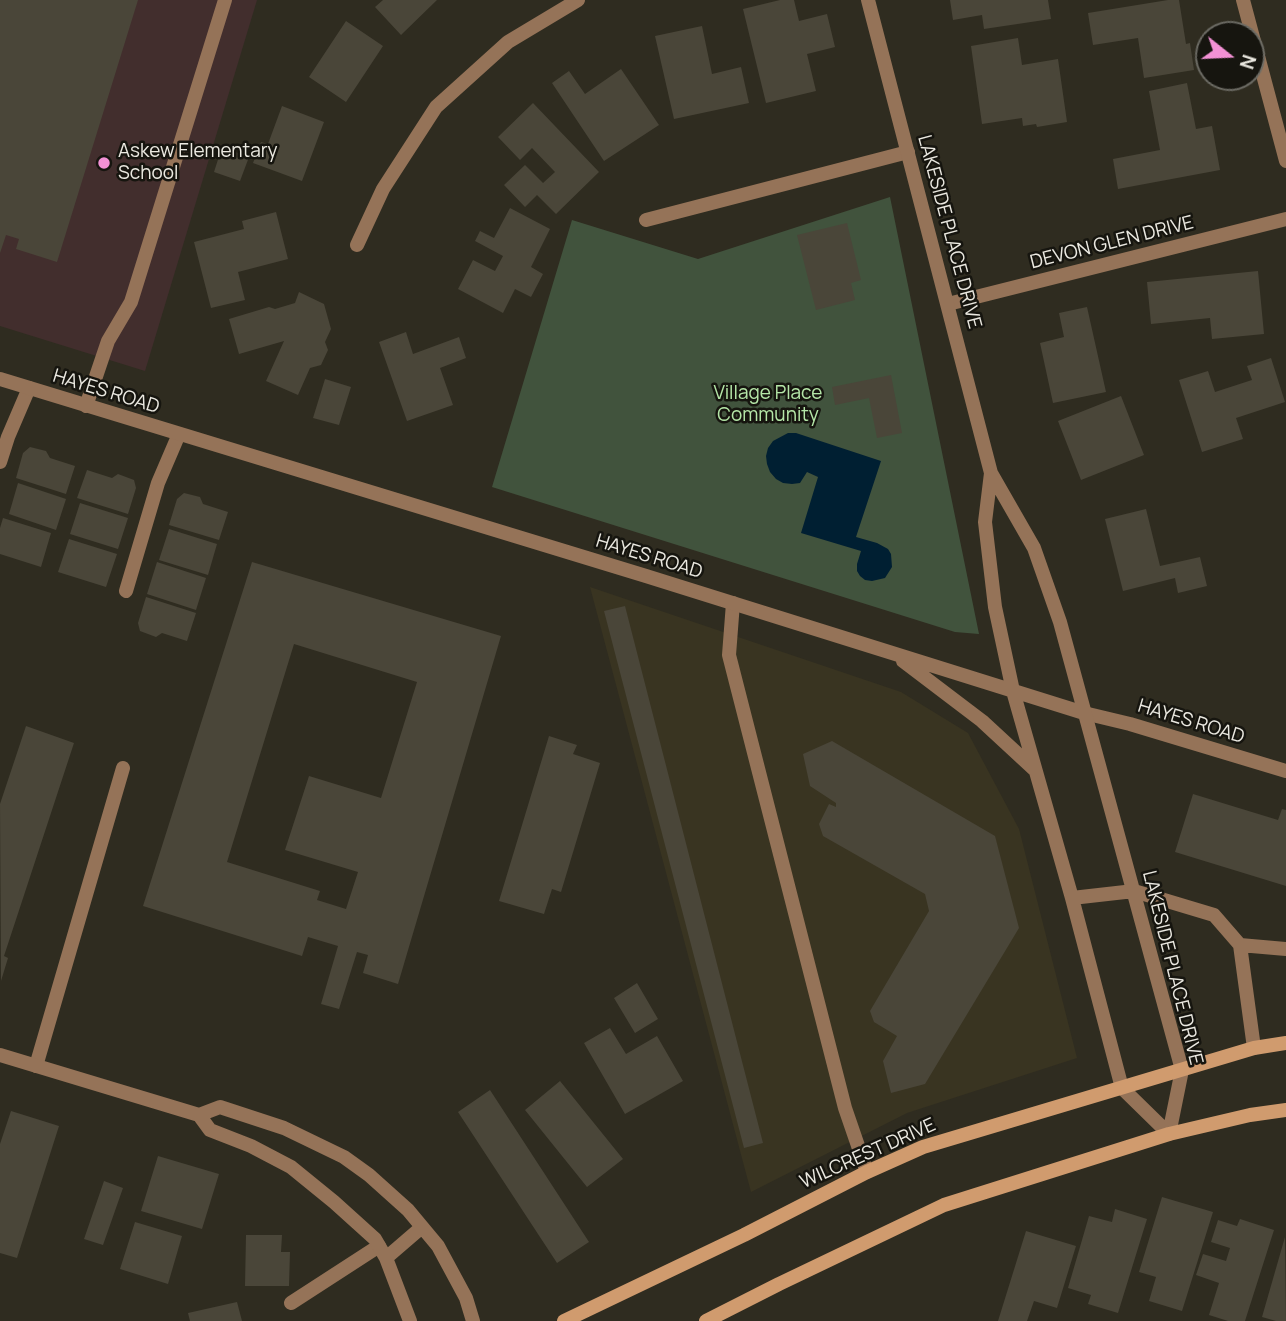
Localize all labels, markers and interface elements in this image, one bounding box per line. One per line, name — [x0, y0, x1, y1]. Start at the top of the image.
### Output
north arrow — [1195, 21, 1265, 91]
text: N — [1234, 51, 1263, 72]
street label: LAKESIDE PLACE DRIVE — [912, 133, 986, 331]
place label: Askew Elementary School — [118, 141, 278, 185]
marker: Askew Elementary School — [96, 155, 112, 171]
street label: DEVON GLEN DRIVE — [1028, 212, 1196, 274]
street label: HAYES ROAD — [50, 365, 162, 419]
park label: Village Place Community — [714, 383, 822, 427]
street label: HAYES ROAD — [593, 530, 705, 584]
street label: HAYES ROAD — [1135, 695, 1247, 749]
street label: LAKESIDE PLACE DRIVE — [1137, 869, 1207, 1067]
street label: WILCREST DRIVE — [797, 1114, 939, 1194]

